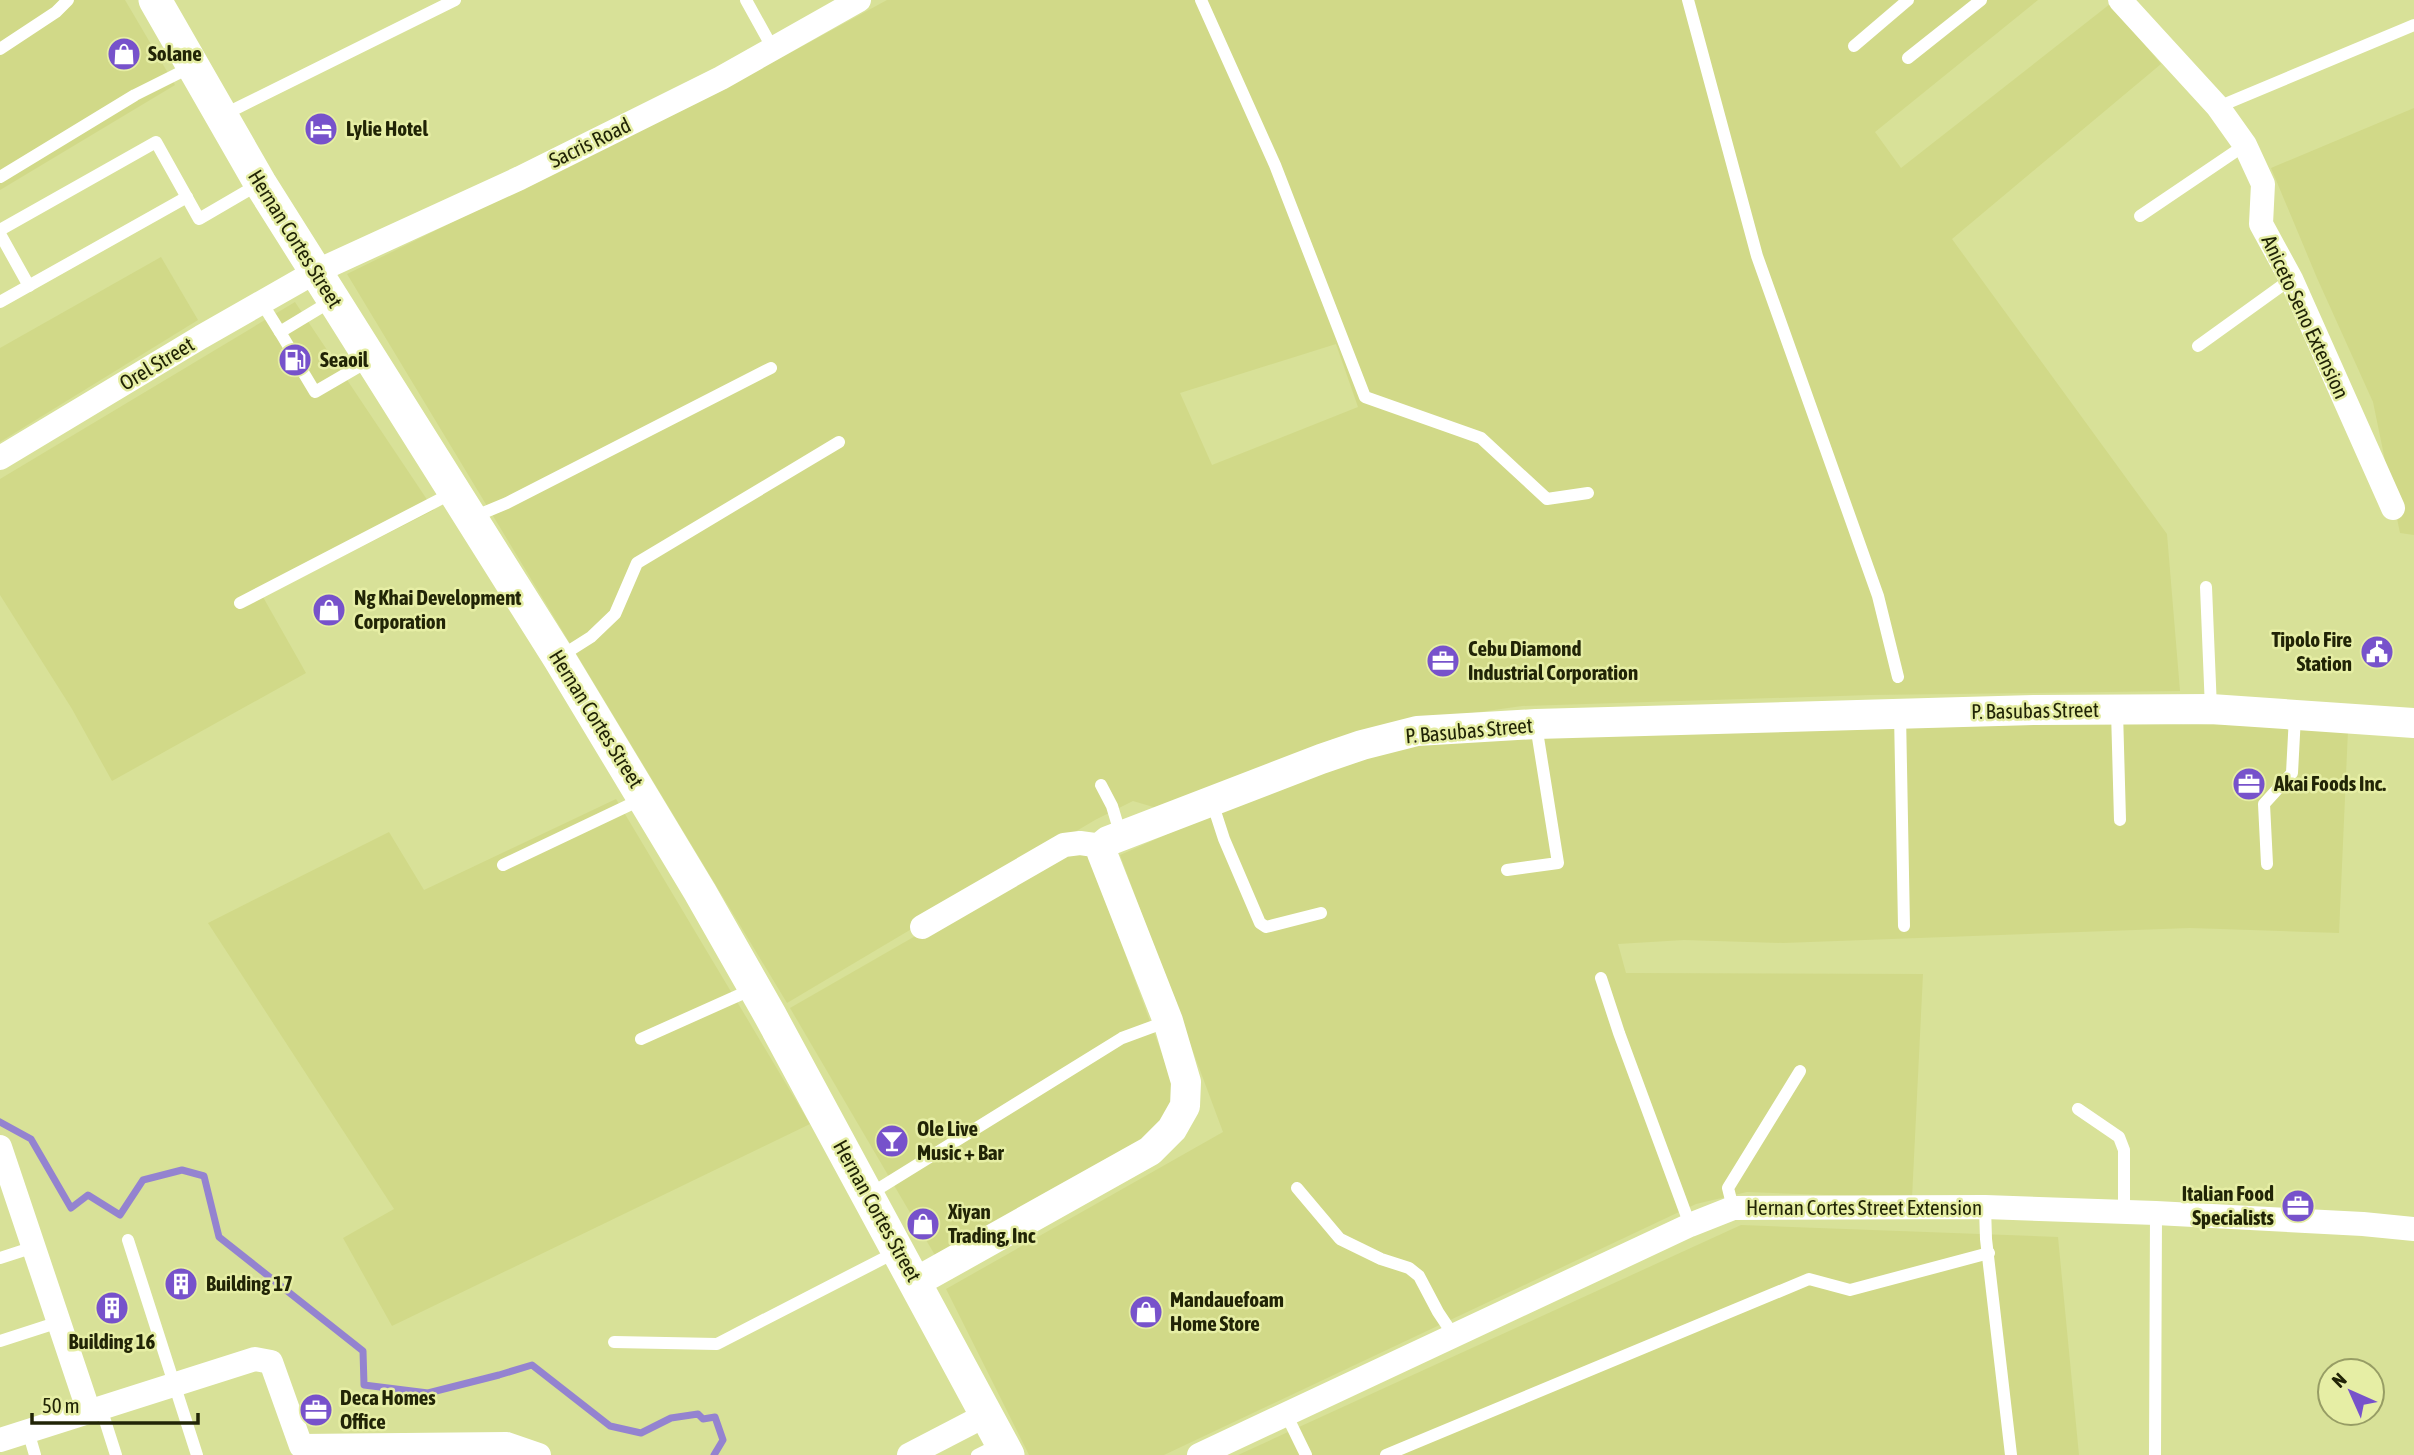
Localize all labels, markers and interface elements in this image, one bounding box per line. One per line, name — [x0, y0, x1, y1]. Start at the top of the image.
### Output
shop icon: Solane — [105, 35, 143, 73]
place label: Solane — [148, 41, 202, 65]
hotel icon: Lylie Hotel — [302, 110, 340, 148]
street label: Sacris Road — [545, 112, 634, 172]
place label: Lylie Hotel — [346, 116, 428, 140]
street label: Hernan Cortes Street — [244, 165, 348, 312]
street label: Aniceto Seno Extension — [2257, 231, 2354, 402]
street label: Orel Street — [115, 332, 198, 395]
fuel station icon: Seaoil — [276, 341, 314, 379]
place label: Seaoil — [320, 347, 369, 371]
place label: Ng Khai Development Corporation — [354, 585, 521, 633]
shop icon: Ng Khai Development Corporation — [310, 591, 348, 629]
place label: Tipolo Fire Station — [2271, 627, 2352, 675]
public building icon: Tipolo Fire Station — [2358, 633, 2396, 671]
place label: Cebu Diamond Industrial Corporation — [1468, 636, 1638, 684]
office icon: Cebu Diamond Industrial Corporation — [1424, 642, 1462, 680]
street label: Hernan Cortes Street — [545, 645, 649, 792]
street label: P. Basubas Street — [1971, 697, 2099, 723]
street label: P. Basubas Street — [1404, 712, 1534, 748]
office icon: Akai Foods Inc. — [2230, 765, 2268, 803]
place label: Akai Foods Inc. — [2273, 771, 2386, 795]
place label: Ole Live Music + Bar — [917, 1116, 1005, 1164]
bar icon: Ole Live Music + Bar — [873, 1122, 911, 1160]
street label: Hernan Cortes Street — [829, 1136, 927, 1285]
place label: Italian Food Specialists — [2182, 1181, 2275, 1229]
office icon: Italian Food Specialists — [2279, 1187, 2317, 1225]
street label: Hernan Cortes Street Extension — [1746, 1195, 1982, 1219]
place label: Xiyan Trading, Inc — [947, 1199, 1036, 1247]
shop icon: Xiyan Trading, Inc — [904, 1205, 942, 1243]
building icon: Building 17 — [162, 1265, 200, 1303]
place label: Building 17 — [206, 1271, 293, 1295]
place label: Mandauefoam Home Store — [1170, 1287, 1284, 1335]
building icon: Building 16 — [93, 1289, 131, 1327]
shop icon: Mandauefoam Home Store — [1127, 1293, 1165, 1331]
place label: Building 16 — [69, 1329, 156, 1353]
north arrow — [2316, 1357, 2386, 1427]
text: N — [2327, 1368, 2351, 1392]
scale bar — [32, 1382, 198, 1426]
place label: Deca Homes Office — [340, 1385, 436, 1433]
office icon: Deca Homes Office — [297, 1391, 335, 1429]
text: 50 m — [42, 1393, 80, 1417]

